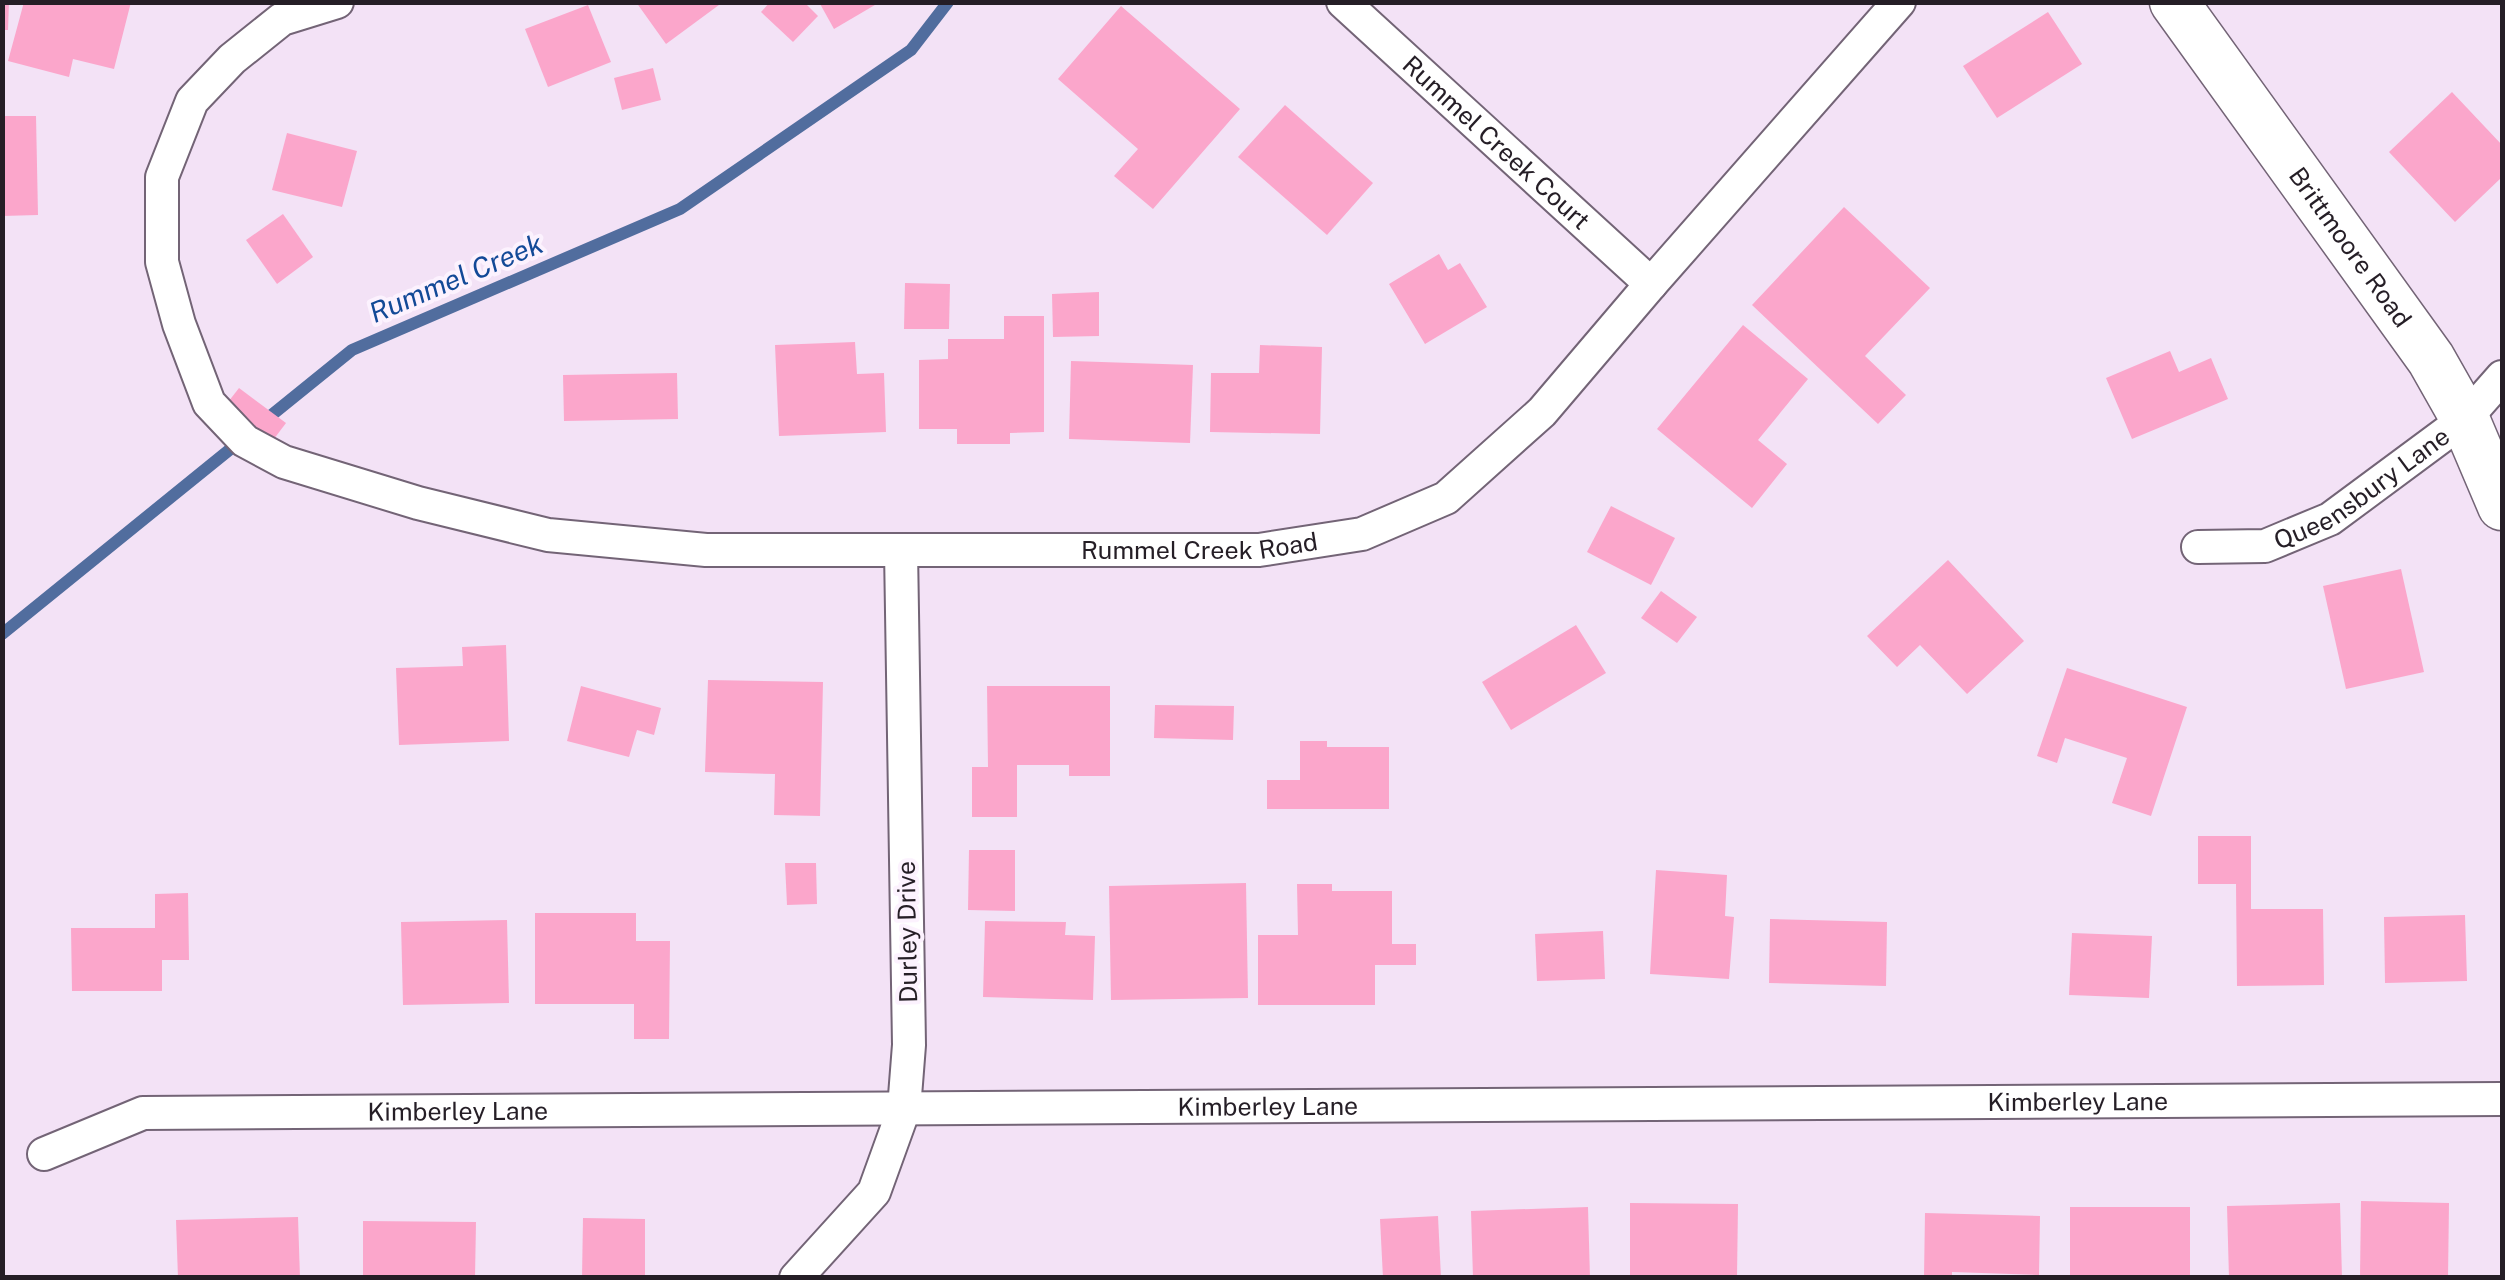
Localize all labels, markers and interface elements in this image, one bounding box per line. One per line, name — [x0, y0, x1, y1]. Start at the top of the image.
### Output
street label: Rummel Creek Court — [1397, 49, 1596, 236]
street label: Brittmoore Road — [2283, 161, 2418, 333]
water label: Rummel Creek — [364, 226, 548, 329]
street label: Queensbury Lane — [2269, 421, 2455, 556]
street label: Rummel Creek Road — [1081, 526, 1320, 565]
street label: Durley Drive — [891, 861, 923, 1003]
street label: Kimberley Lane — [1987, 1086, 2168, 1117]
street label: Kimberley Lane — [1177, 1091, 1358, 1122]
street label: Kimberley Lane — [367, 1096, 548, 1127]

